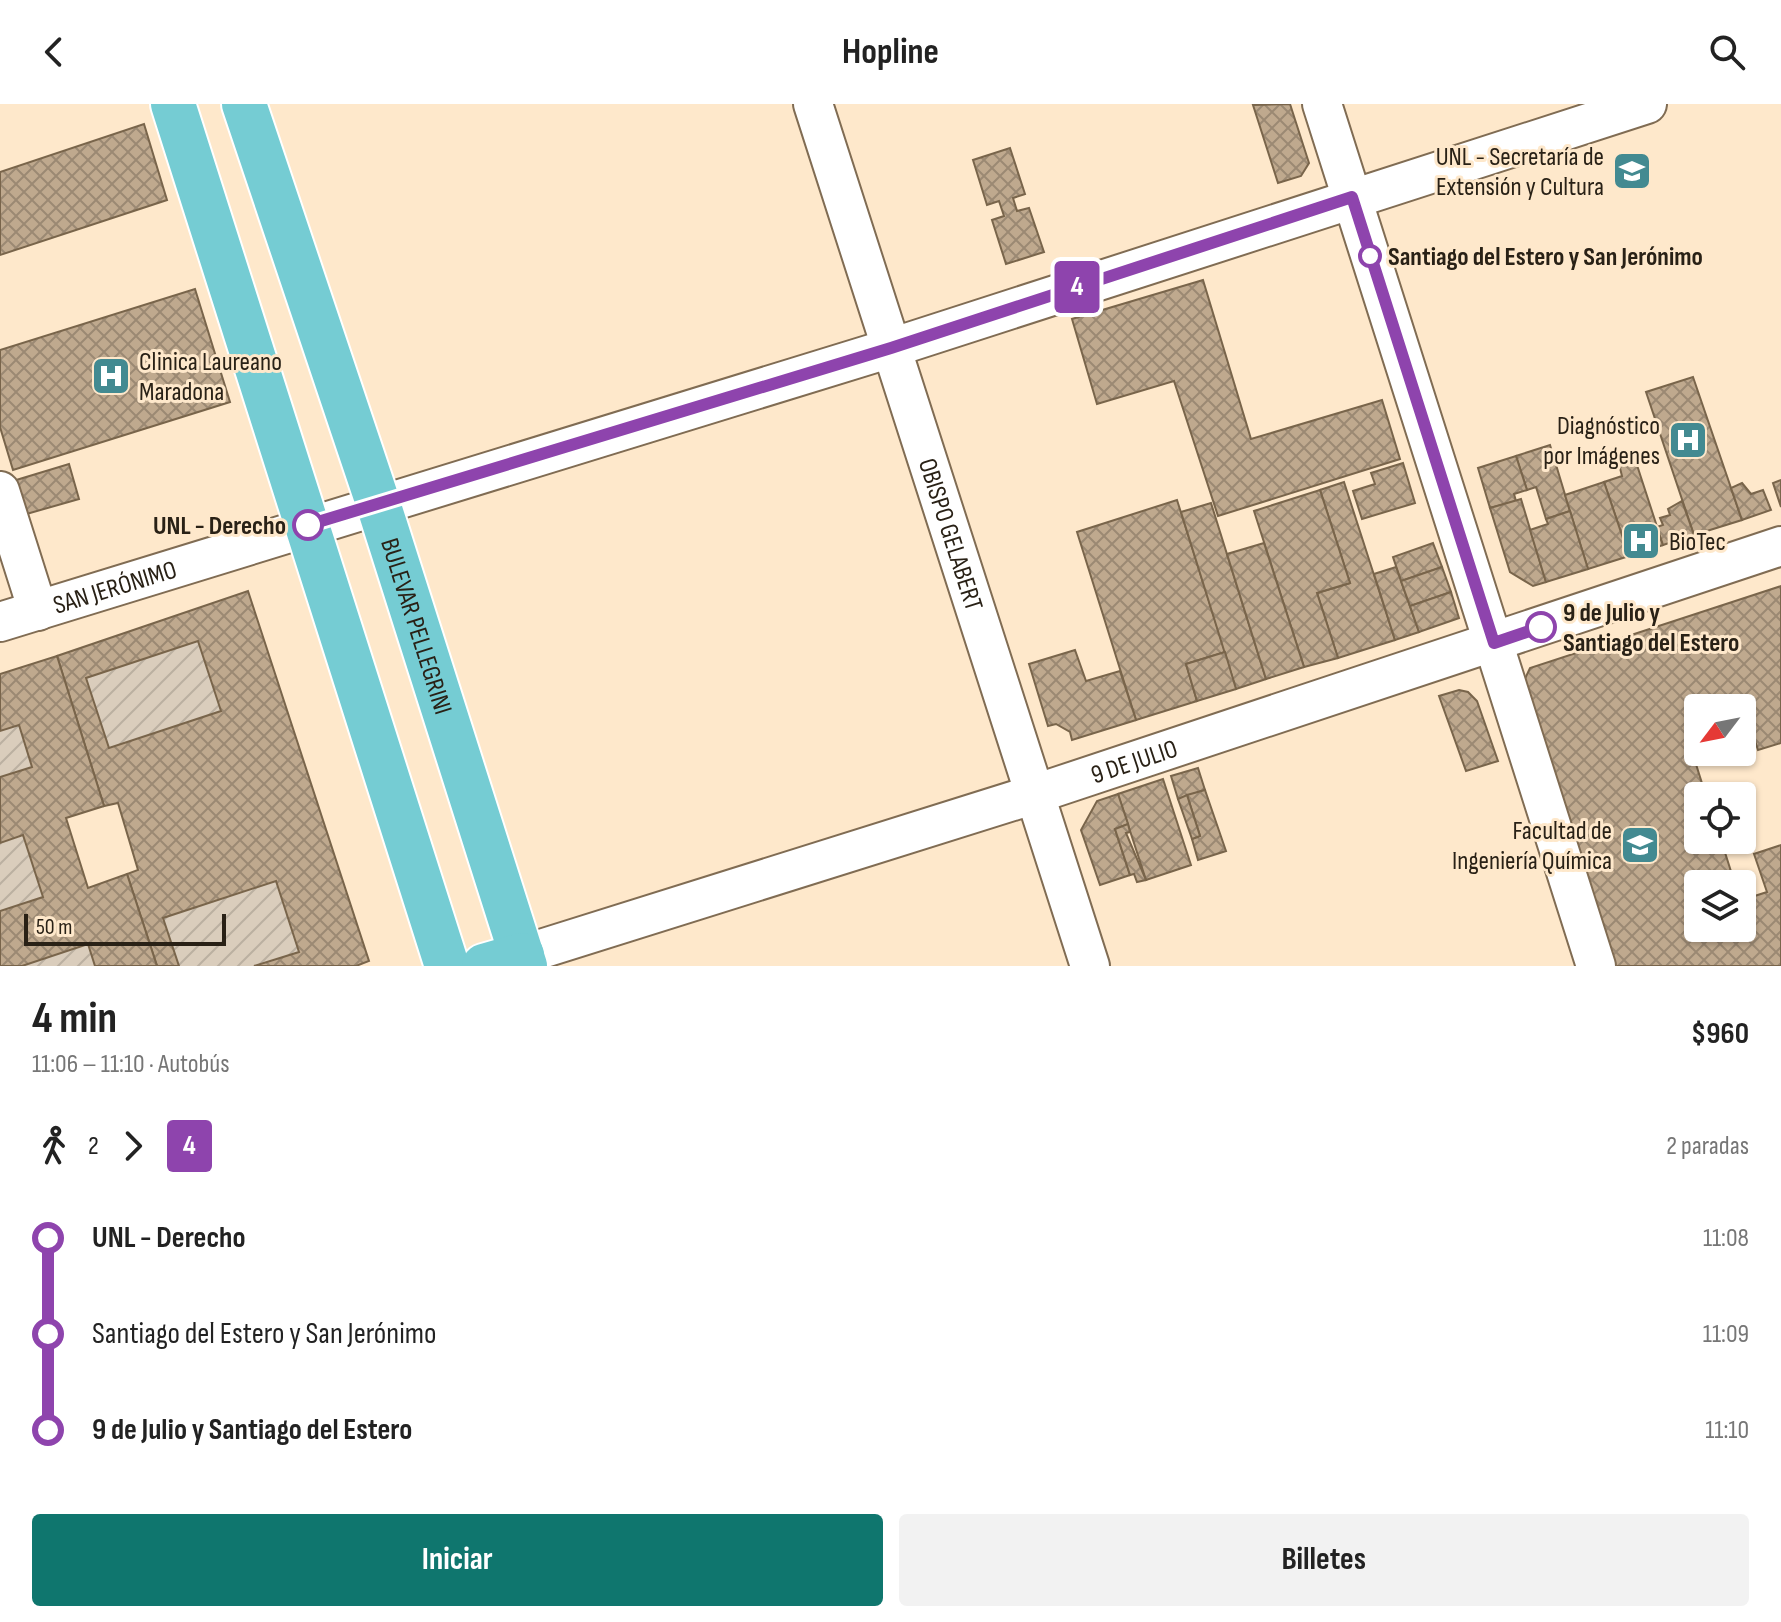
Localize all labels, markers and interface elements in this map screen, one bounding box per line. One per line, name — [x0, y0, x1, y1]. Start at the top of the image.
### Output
icon: back — [32, 30, 76, 74]
icon: search — [1705, 30, 1749, 74]
text: Hopline — [842, 31, 939, 74]
place label: UNL - Secretaría de Extensión y Cultura — [1436, 142, 1604, 203]
school or university icon: UNL - Secretaría de Extensión y Cultura — [1611, 150, 1653, 192]
place label: Santiago del Estero y San Jerónimo — [1388, 242, 1703, 273]
marker: Santiago del Estero y San Jerónimo — [1359, 245, 1381, 267]
line badge: 4 — [1051, 261, 1103, 313]
text: 4 — [1070, 270, 1084, 303]
place label: Clinica Laureano Maradona — [139, 347, 282, 408]
hospital icon: Clinica Laureano Maradona — [90, 355, 132, 397]
place label: Diagnóstico por Imágenes — [1543, 411, 1660, 472]
hospital icon: Diagnóstico por Imágenes — [1667, 419, 1709, 461]
street label: OBISPO GELABERT — [911, 455, 989, 615]
marker: UNL - Derecho — [293, 510, 323, 540]
place label: UNL - Derecho — [153, 511, 286, 542]
hospital icon: BioTec — [1620, 520, 1662, 562]
place label: BioTec — [1669, 527, 1726, 558]
street label: BULEVAR PELLEGRINI — [373, 535, 458, 718]
street label: SAN JERÓNIMO — [50, 555, 181, 622]
place label: 9 de Julio y Santiago del Estero — [1563, 598, 1739, 659]
marker: 9 de Julio y Santiago del Estero — [1526, 612, 1556, 642]
north arrow — [1684, 694, 1756, 766]
map controls — [1684, 694, 1756, 942]
street label: 9 DE JULIO — [1087, 734, 1182, 791]
button: locate — [1684, 782, 1756, 854]
place label: Facultad de Ingeniería Química — [1452, 816, 1612, 877]
school or university icon: Facultad de Ingeniería Química — [1619, 824, 1661, 866]
button: layers — [1684, 870, 1756, 942]
scale bar — [24, 910, 226, 946]
text: 50 m — [36, 914, 72, 941]
text: 4 min — [32, 992, 117, 1045]
text: $960 — [1691, 1016, 1749, 1052]
text: 11:06 – 11:10 · Autobús — [32, 1049, 230, 1080]
icon: walk — [32, 1124, 76, 1168]
icon: forward — [111, 1124, 155, 1168]
text: 4 — [183, 1129, 196, 1162]
text: 2 — [88, 1131, 99, 1162]
text: 2 paradas — [1666, 1131, 1749, 1162]
text: UNL - Derecho — [92, 1220, 246, 1256]
text: 11:08 — [1703, 1223, 1749, 1254]
text: Santiago del Estero y San Jerónimo — [92, 1316, 436, 1352]
text: 11:09 — [1703, 1319, 1749, 1350]
text: 9 de Julio y Santiago del Estero — [92, 1412, 412, 1448]
text: 11:10 — [1705, 1415, 1749, 1446]
button: Iniciar — [32, 1514, 883, 1606]
button: Billetes — [899, 1514, 1749, 1606]

